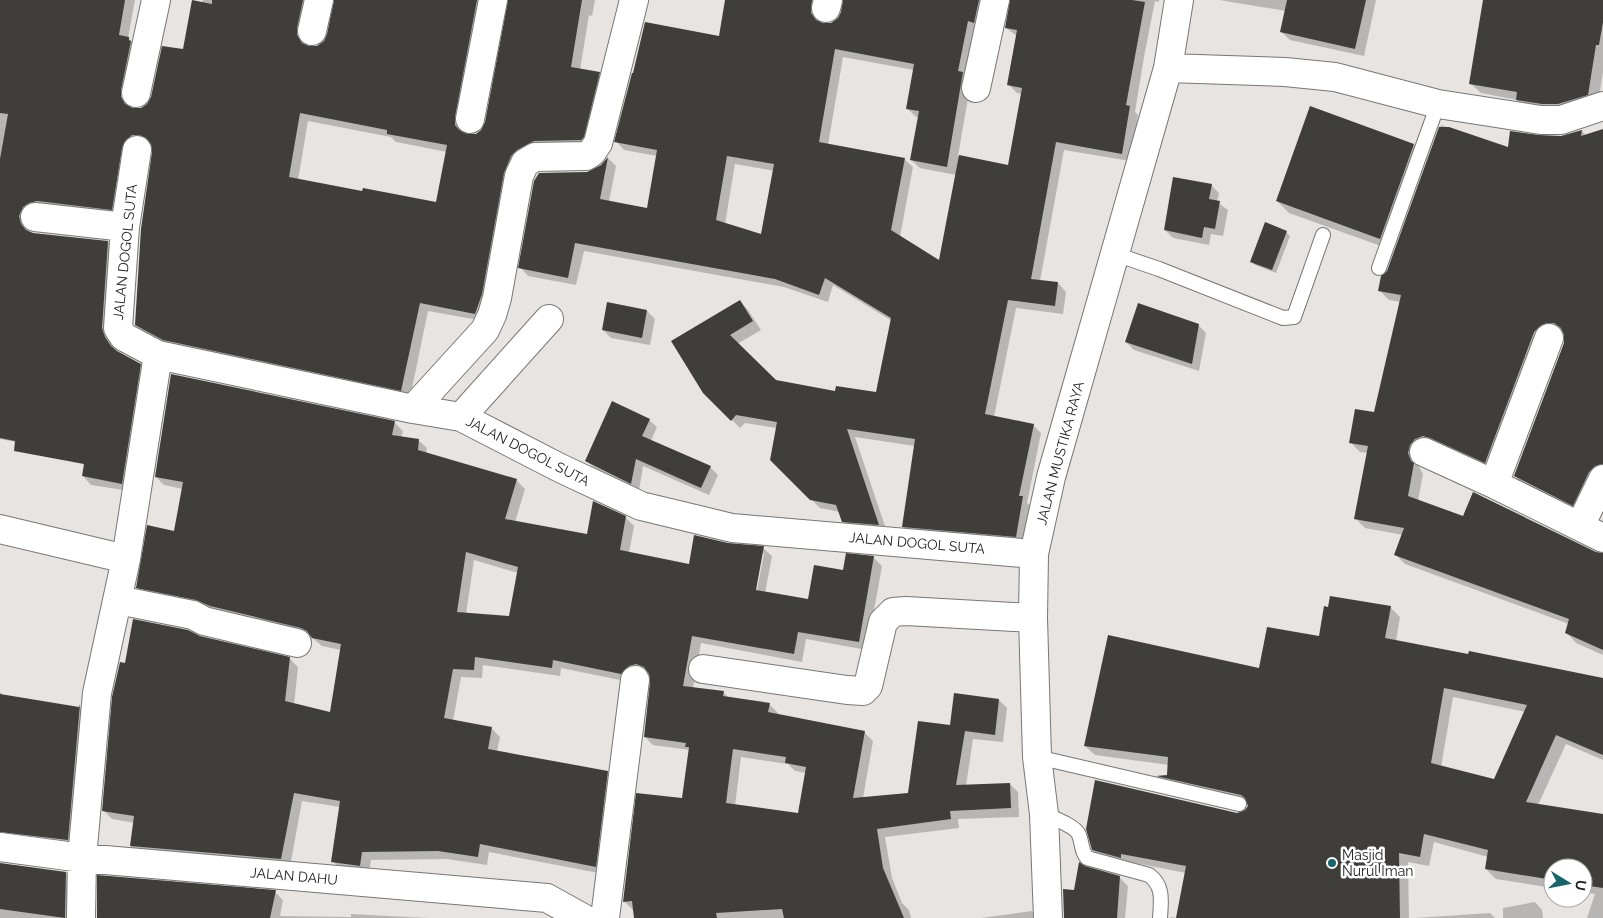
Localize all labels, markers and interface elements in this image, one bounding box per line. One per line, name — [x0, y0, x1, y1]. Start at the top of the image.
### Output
street label: JALAN DOGOL SUTA — [110, 183, 140, 321]
street label: JALAN MUSTIKA RAYA — [1033, 379, 1087, 526]
street label: JALAN DOGOL SUTA — [464, 413, 593, 489]
street label: JALAN DOGOL SUTA — [848, 529, 986, 557]
place label: Masjid Nurul Iman — [1342, 847, 1413, 879]
marker: Masjid Nurul Iman — [1326, 857, 1338, 869]
north arrow — [1543, 858, 1593, 908]
street label: JALAN DAHU — [249, 864, 339, 888]
text: U — [1572, 879, 1590, 892]

